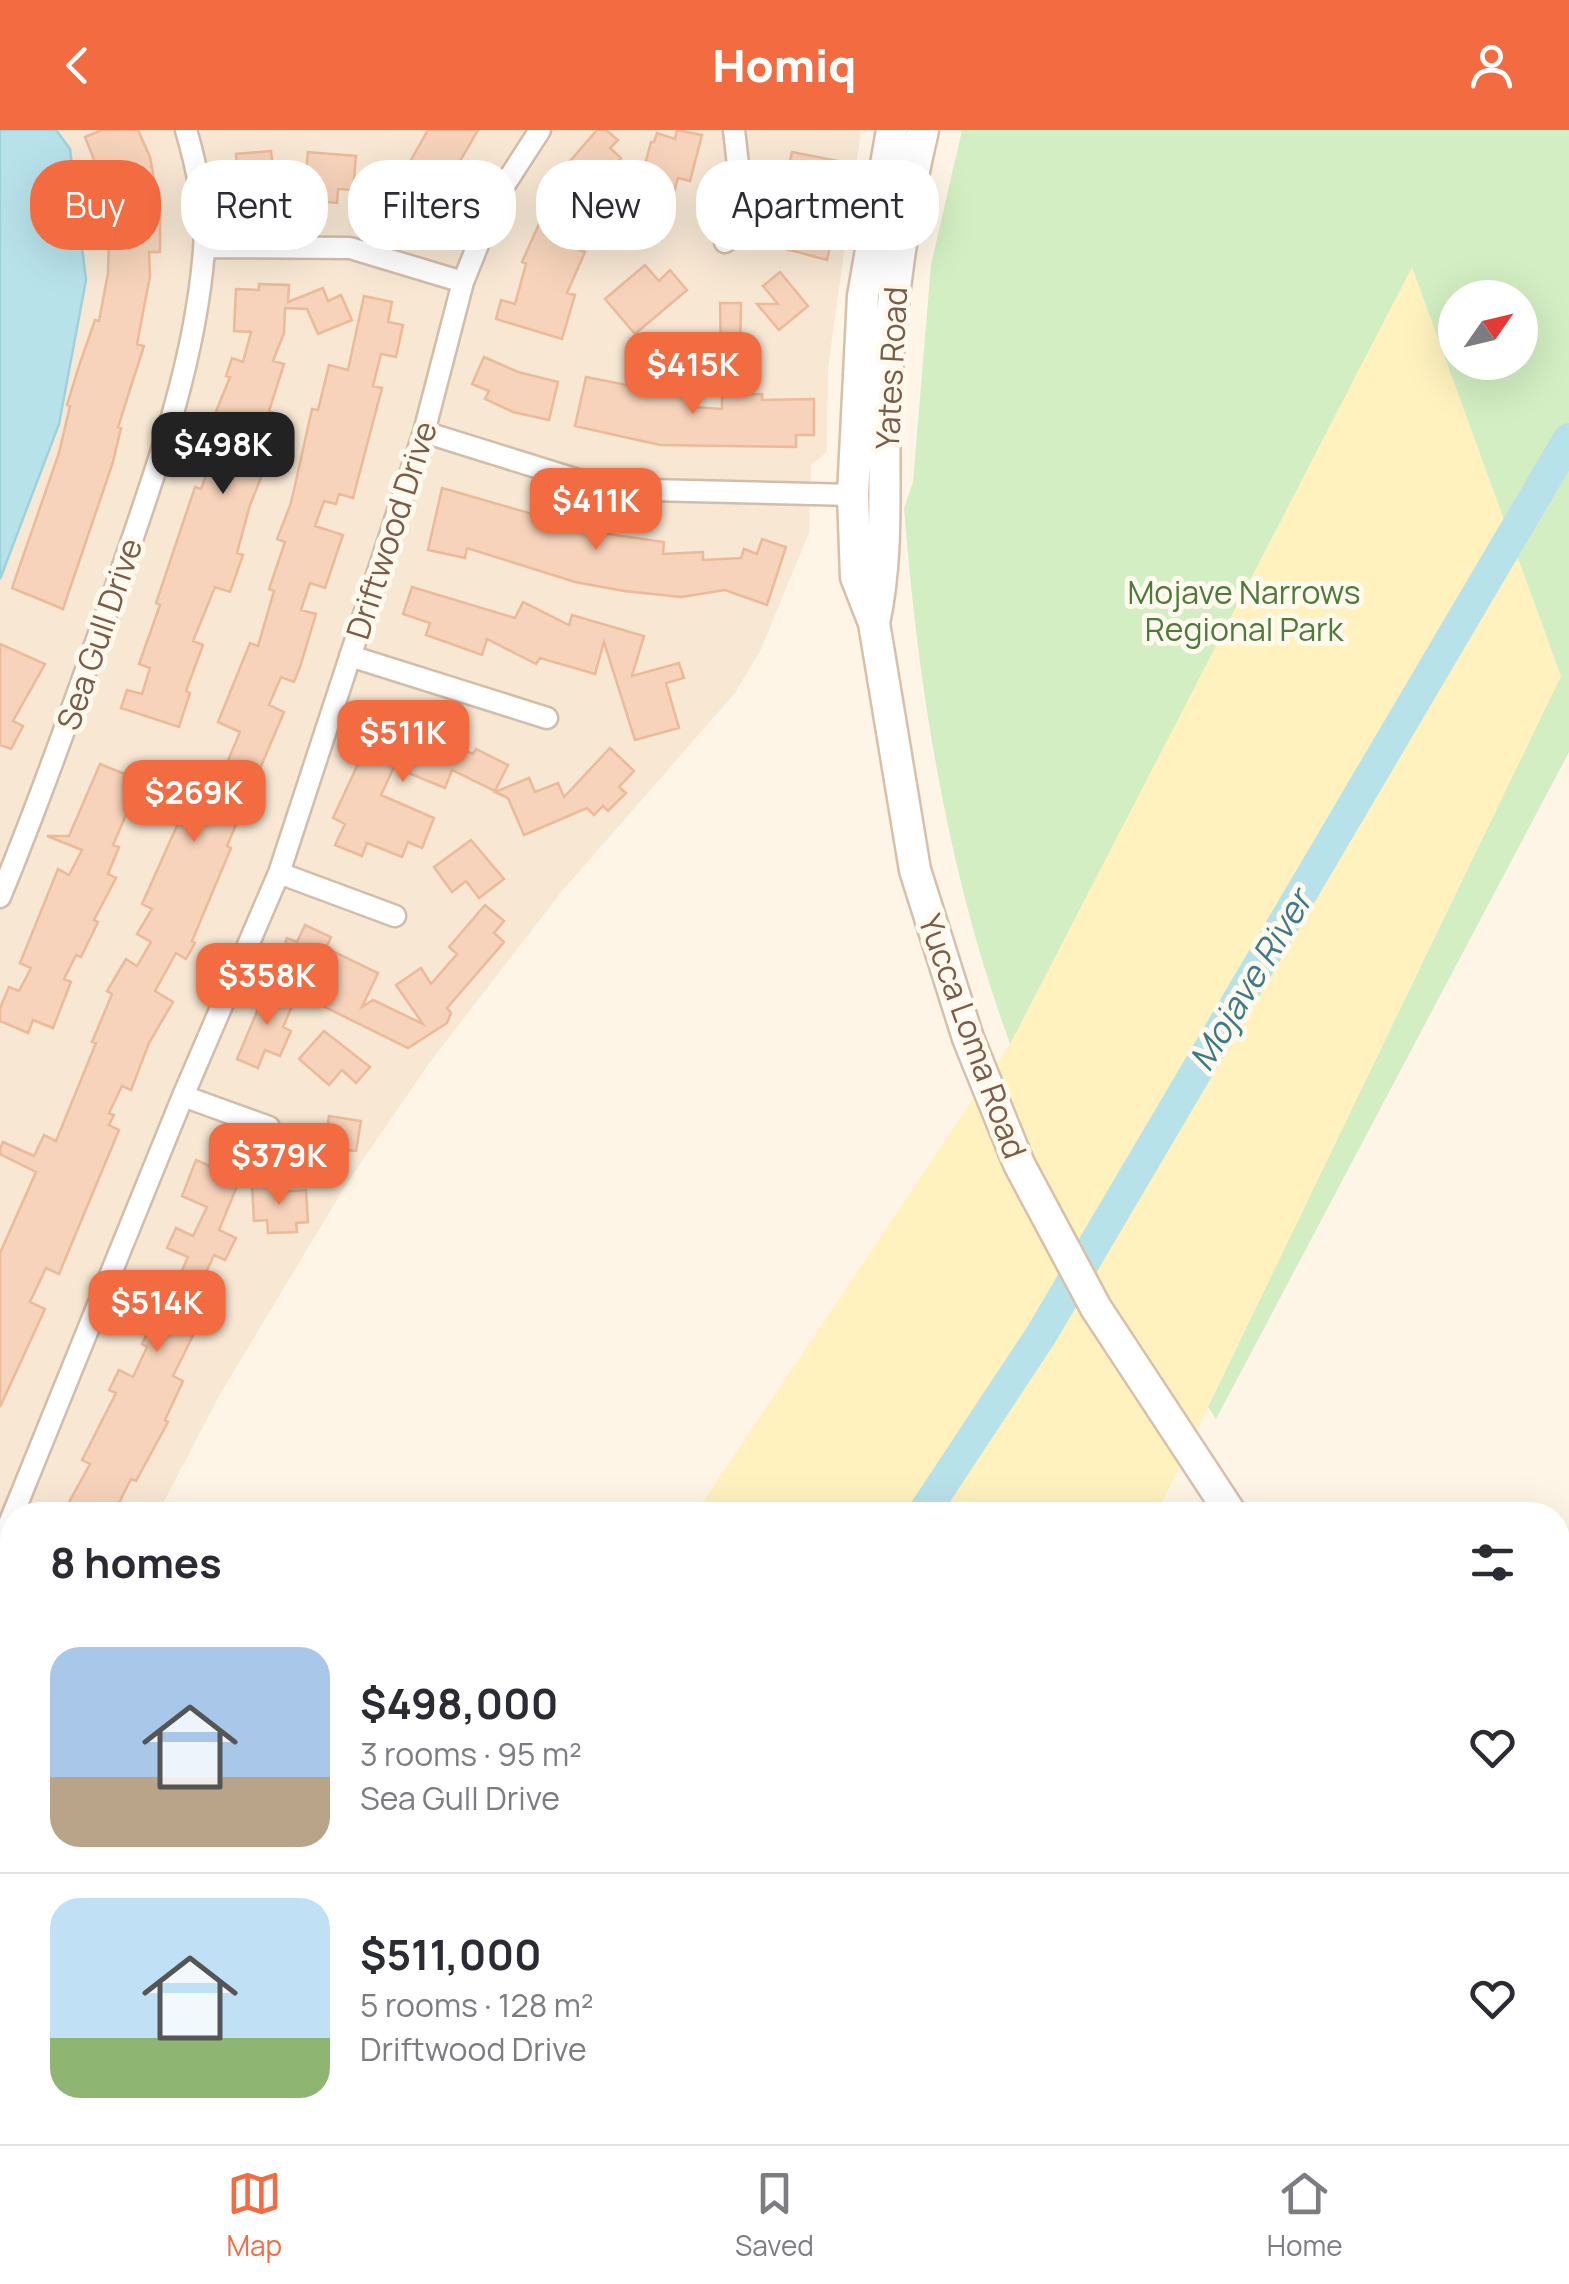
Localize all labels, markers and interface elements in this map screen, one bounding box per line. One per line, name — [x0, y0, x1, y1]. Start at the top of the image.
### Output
text: Homiq — [713, 34, 856, 96]
icon: back — [50, 38, 105, 93]
icon: person — [1464, 38, 1519, 93]
chip: Buy — [30, 160, 161, 250]
chip: Rent — [181, 160, 328, 250]
chip: Filters — [348, 160, 516, 250]
chip: New — [536, 160, 676, 250]
chip: Apartment — [696, 160, 939, 250]
north arrow — [1438, 280, 1538, 380]
map controls — [1438, 280, 1538, 380]
street label: Yates Road — [865, 285, 917, 451]
pin: $415K — [623, 332, 763, 417]
text: $415K — [646, 342, 740, 386]
pin: $498K — [153, 412, 293, 497]
street label: Driftwood Drive — [335, 415, 447, 645]
text: $498K — [174, 422, 272, 466]
pin: $411K — [526, 468, 666, 553]
text: $411K — [552, 478, 640, 522]
street label: Sea Gull Drive — [46, 532, 152, 736]
park label: Mojave Narrows Regional Park — [1127, 570, 1361, 651]
pin: $511K — [333, 700, 473, 785]
text: $511K — [359, 710, 447, 754]
pin: $269K — [124, 760, 264, 845]
text: $269K — [145, 770, 243, 814]
water label: Mojave River — [1177, 877, 1325, 1079]
street label: Yucca Loma Road — [908, 908, 1038, 1164]
pin: $358K — [197, 943, 337, 1028]
text: $358K — [218, 953, 316, 997]
pin: $379K — [209, 1123, 349, 1208]
text: $379K — [231, 1133, 327, 1177]
pin: $514K — [87, 1270, 227, 1355]
text: $514K — [110, 1280, 204, 1324]
text: 8 homes — [50, 1533, 222, 1591]
icon: filters — [1465, 1535, 1520, 1590]
text: $498,000 — [360, 1674, 558, 1732]
icon: home — [130, 1687, 250, 1807]
icon: heart — [1465, 1720, 1520, 1775]
text: 3 rooms · 95 m² — [360, 1732, 582, 1776]
text: Sea Gull Drive — [360, 1776, 560, 1820]
text: $511,000 — [360, 1925, 542, 1983]
icon: home — [130, 1938, 250, 2058]
icon: heart — [1465, 1971, 1520, 2026]
text: 5 rooms · 128 m² — [360, 1983, 594, 2027]
text: Driftwood Drive — [360, 2027, 587, 2071]
tab: Map — [226, 2166, 282, 2264]
tab: Saved — [735, 2166, 814, 2264]
tab: Home — [1267, 2166, 1343, 2264]

